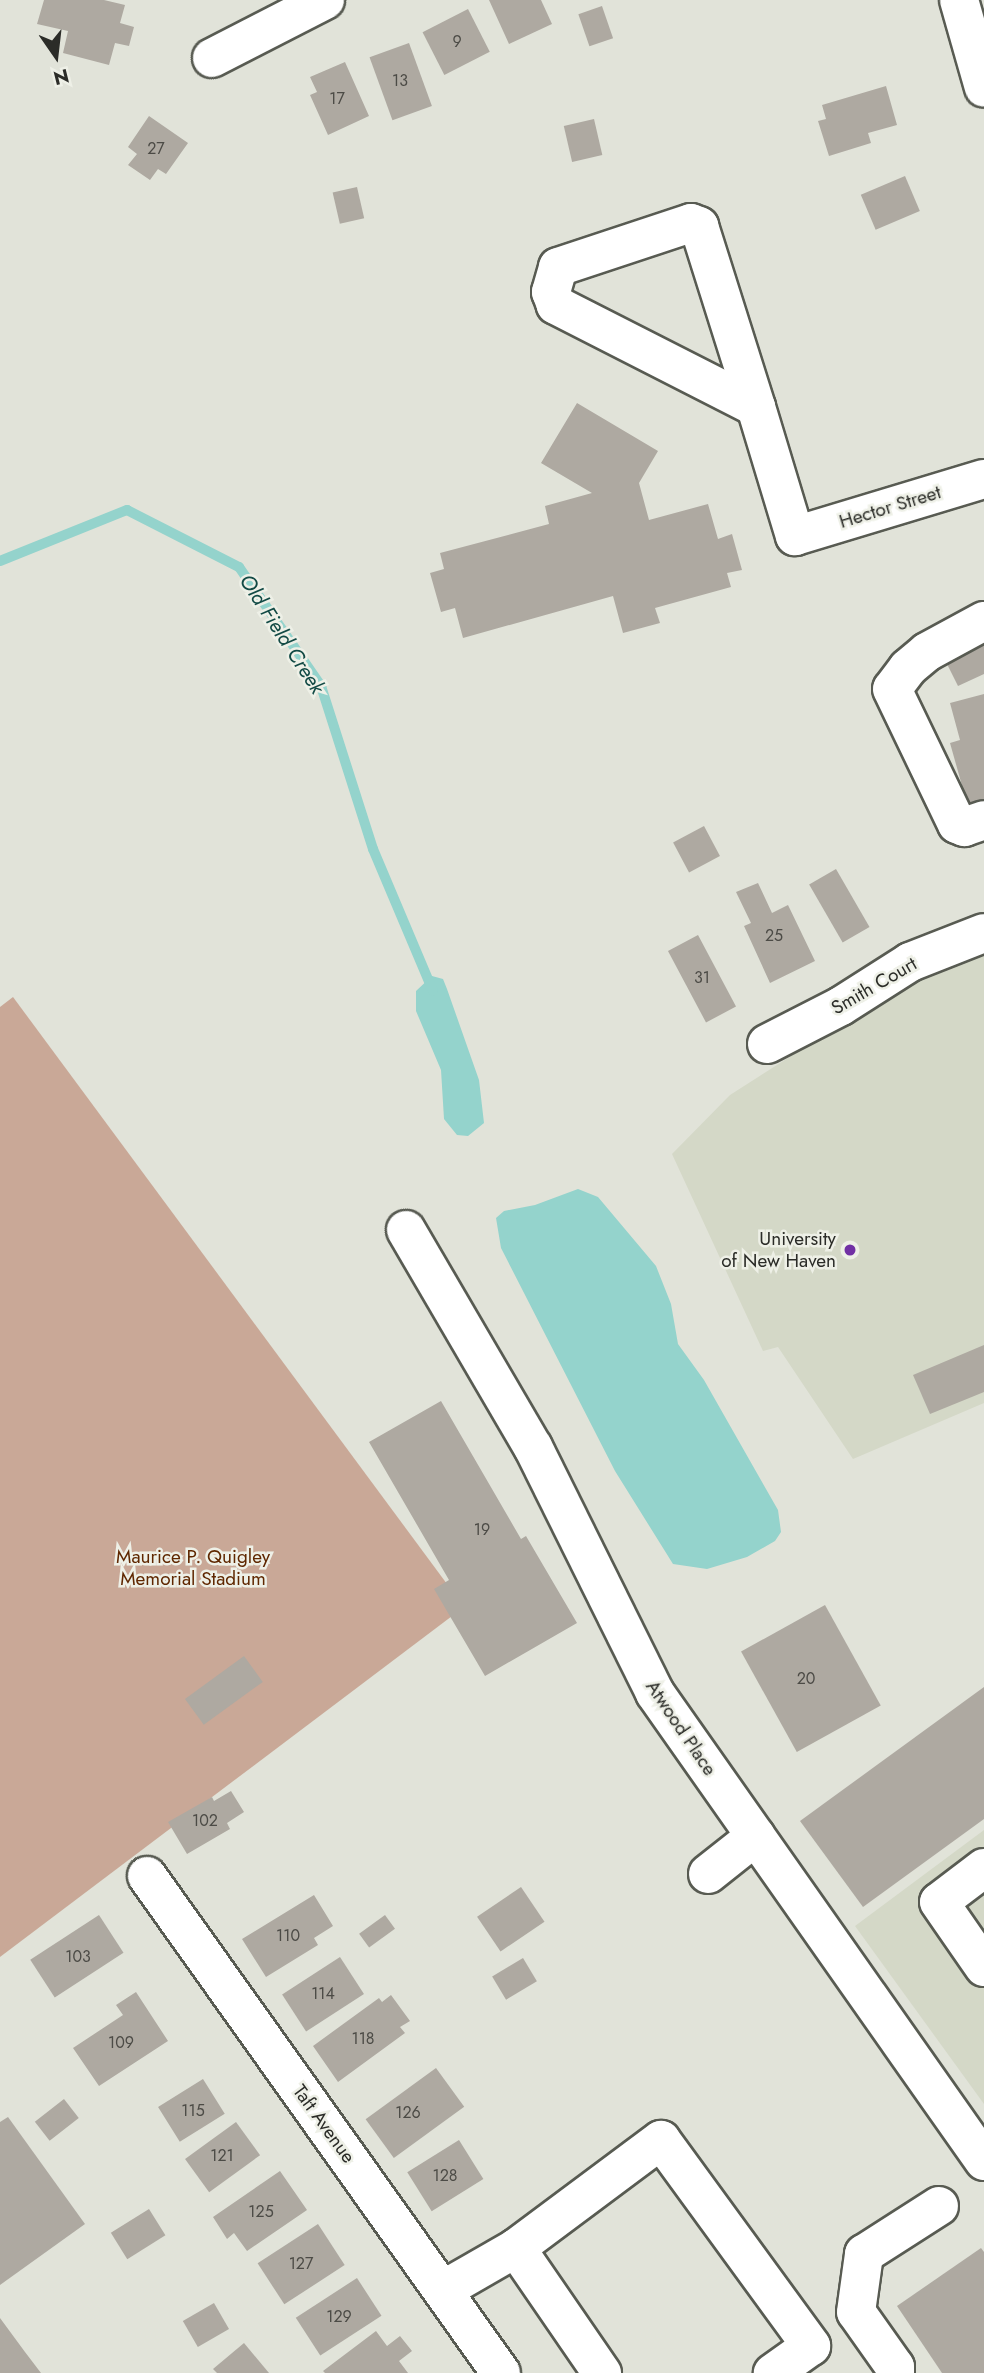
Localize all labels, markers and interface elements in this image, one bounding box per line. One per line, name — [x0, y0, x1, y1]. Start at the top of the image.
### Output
north arrow — [21, 21, 91, 91]
house number: 9 — [452, 32, 462, 52]
text: N — [51, 62, 72, 92]
house number: 13 — [392, 71, 408, 91]
house number: 17 — [329, 89, 345, 109]
house number: 27 — [147, 139, 165, 159]
street label: Hector Street — [836, 481, 944, 533]
water label: Old Field Creek — [234, 569, 330, 699]
house number: 25 — [765, 926, 783, 946]
street label: Smith Court — [827, 952, 921, 1020]
house number: 31 — [694, 968, 710, 988]
place label: University of New Haven — [721, 1228, 836, 1272]
marker: University of New Haven — [842, 1242, 858, 1258]
house number: 19 — [474, 1520, 490, 1540]
park label: Maurice P. Quigley Memorial Stadium — [116, 1546, 270, 1590]
house number: 20 — [797, 1669, 815, 1689]
street label: Atwood Place — [641, 1676, 721, 1780]
house number: 102 — [192, 1811, 218, 1831]
house number: 110 — [276, 1926, 300, 1946]
house number: 103 — [65, 1947, 91, 1967]
house number: 114 — [311, 1984, 335, 2004]
house number: 118 — [351, 2029, 375, 2049]
house number: 109 — [108, 2033, 134, 2053]
street label: Taft Avenue — [288, 2081, 360, 2167]
house number: 115 — [181, 2101, 205, 2121]
house number: 126 — [395, 2103, 421, 2123]
house number: 121 — [210, 2146, 234, 2166]
house number: 128 — [432, 2166, 458, 2186]
house number: 125 — [248, 2202, 274, 2222]
house number: 127 — [289, 2254, 313, 2274]
house number: 129 — [326, 2307, 352, 2327]

